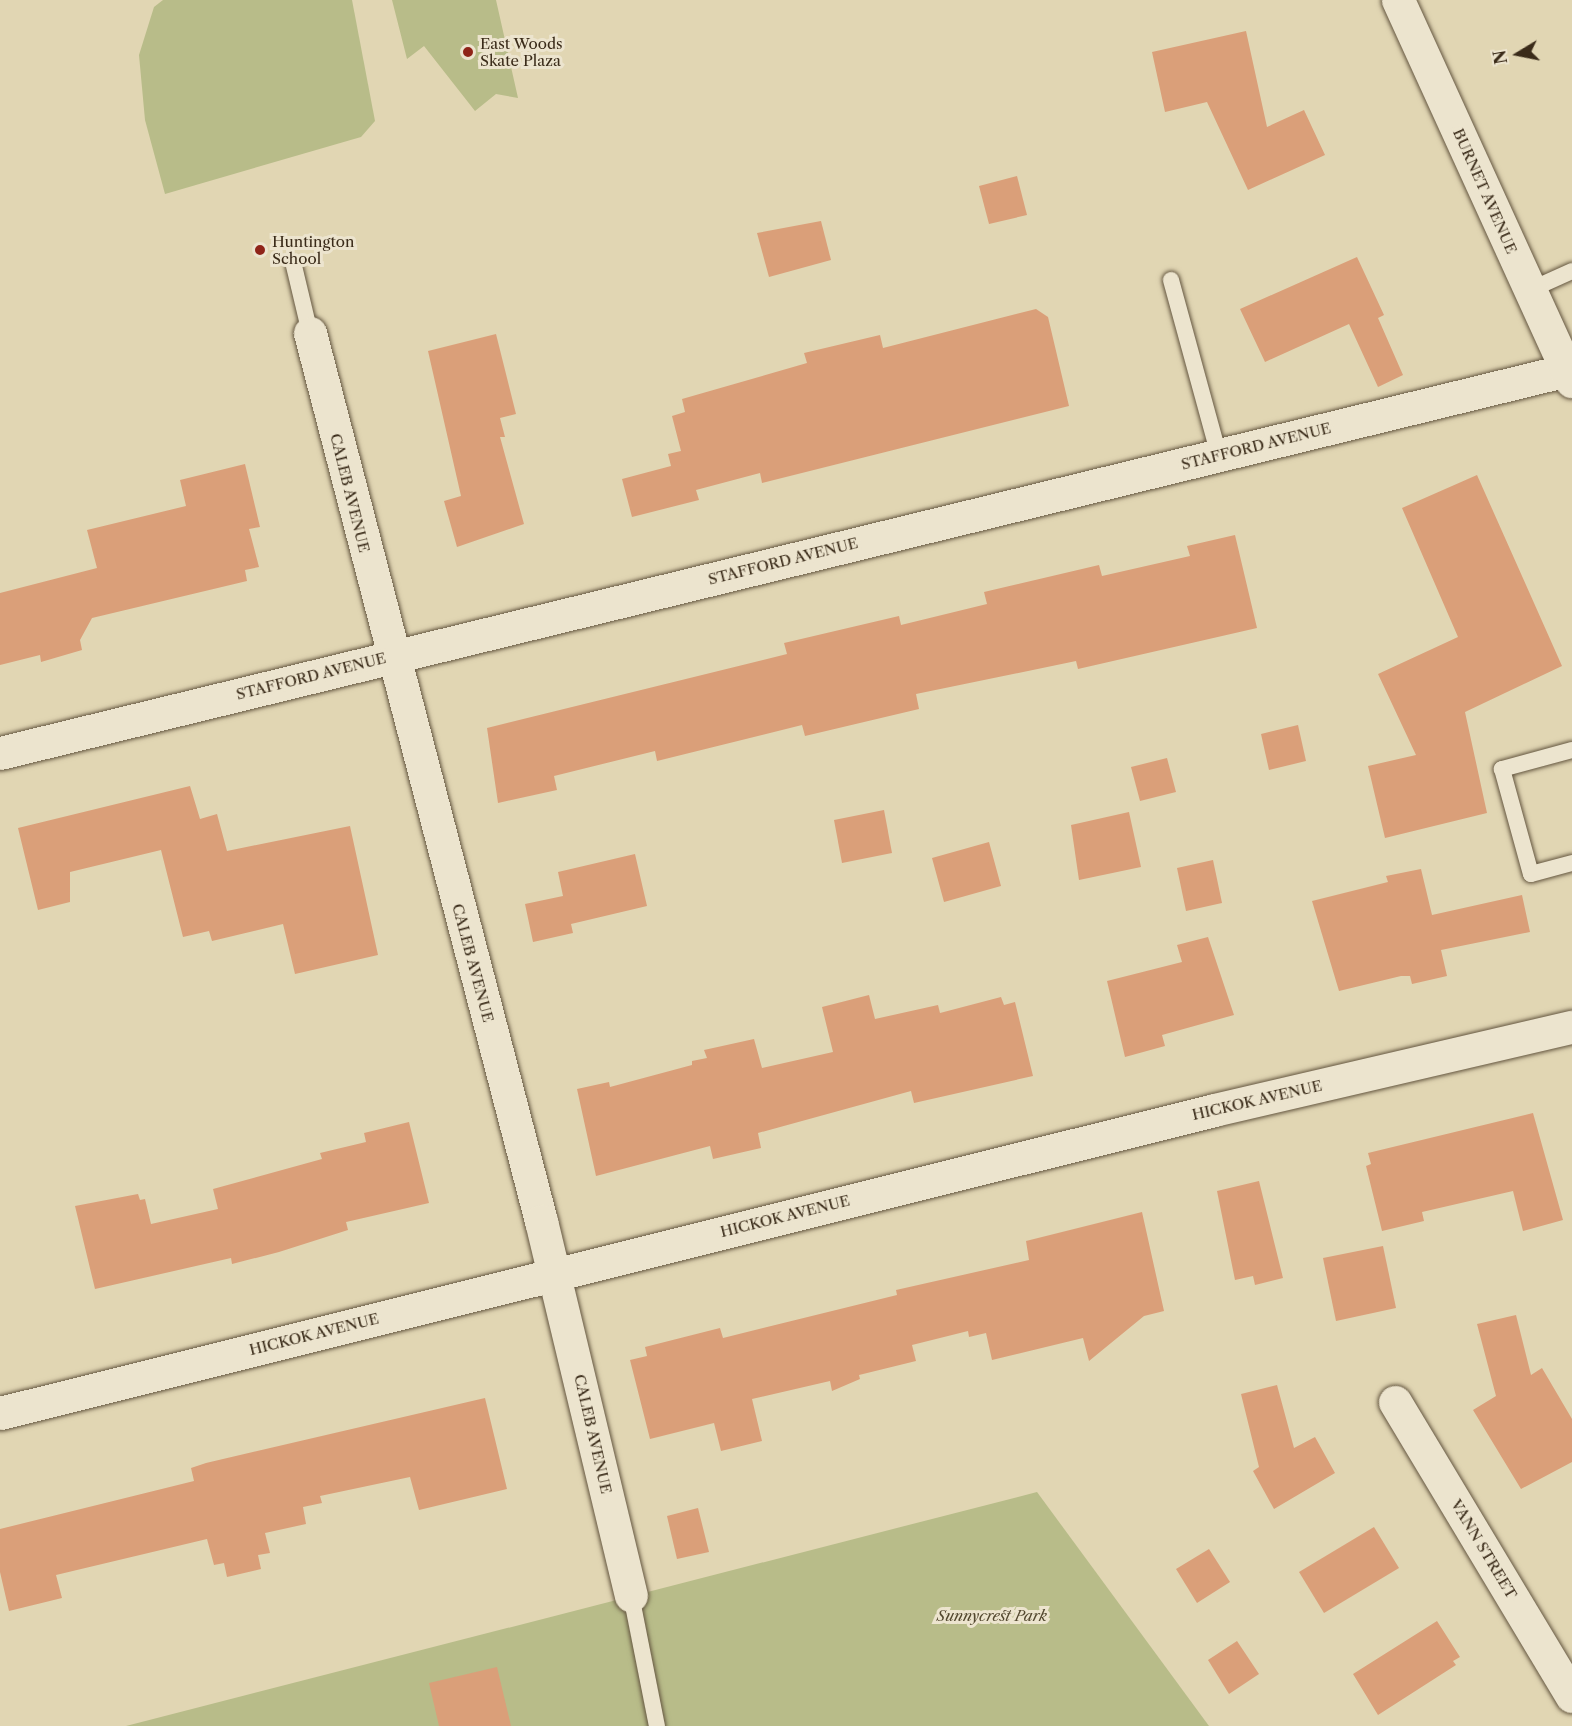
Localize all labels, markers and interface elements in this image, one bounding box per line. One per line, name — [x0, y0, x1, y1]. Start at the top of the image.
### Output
north arrow — [1488, 24, 1548, 84]
place label: East Woods Skate Plaza — [480, 34, 563, 69]
marker: East Woods Skate Plaza — [461, 45, 475, 59]
text: N — [1489, 49, 1511, 66]
street label: BURNET AVENUE — [1449, 125, 1521, 257]
place label: Huntington School — [272, 232, 354, 267]
marker: Huntington School — [253, 243, 267, 257]
street label: STAFFORD AVENUE — [1179, 419, 1333, 473]
street label: CALEB AVENUE — [326, 431, 374, 555]
street label: STAFFORD AVENUE — [706, 534, 860, 588]
street label: STAFFORD AVENUE — [234, 649, 388, 703]
street label: CALEB AVENUE — [448, 901, 498, 1025]
street label: HICKOK AVENUE — [1190, 1076, 1324, 1124]
street label: HICKOK AVENUE — [718, 1191, 852, 1241]
street label: HICKOK AVENUE — [247, 1309, 381, 1359]
street label: CALEB AVENUE — [570, 1372, 616, 1496]
street label: VANN STREET — [1447, 1496, 1521, 1602]
park label: Sunnycrest Park — [937, 1607, 1047, 1625]

